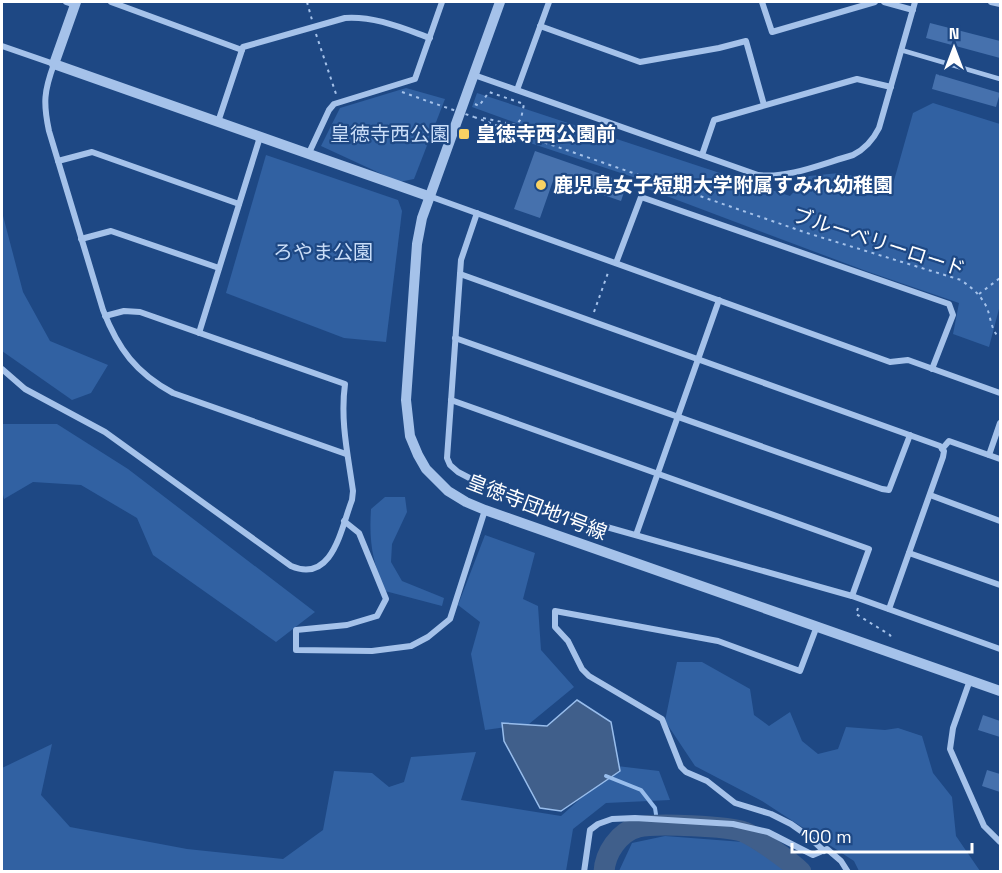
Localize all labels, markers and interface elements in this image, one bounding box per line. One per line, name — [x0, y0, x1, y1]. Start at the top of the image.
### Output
north arrow — [924, 18, 984, 78]
text: N — [949, 23, 959, 44]
park label: 皇徳寺西公園 — [330, 121, 450, 147]
place label: 皇徳寺西公園前 — [476, 121, 616, 147]
marker: 皇徳寺西公園前 — [457, 127, 471, 141]
place label: 鹿児島女子短期大学附属すみれ幼稚園 — [553, 172, 893, 198]
marker: 鹿児島女子短期大学附属すみれ幼稚園 — [534, 178, 548, 192]
street label: ブルーベリーロード — [789, 202, 969, 282]
park label: ろやま公園 — [273, 239, 373, 265]
street label: 皇徳寺団地1号線 — [463, 468, 611, 546]
scale bar — [792, 816, 972, 854]
text: 100 m — [801, 825, 852, 848]

